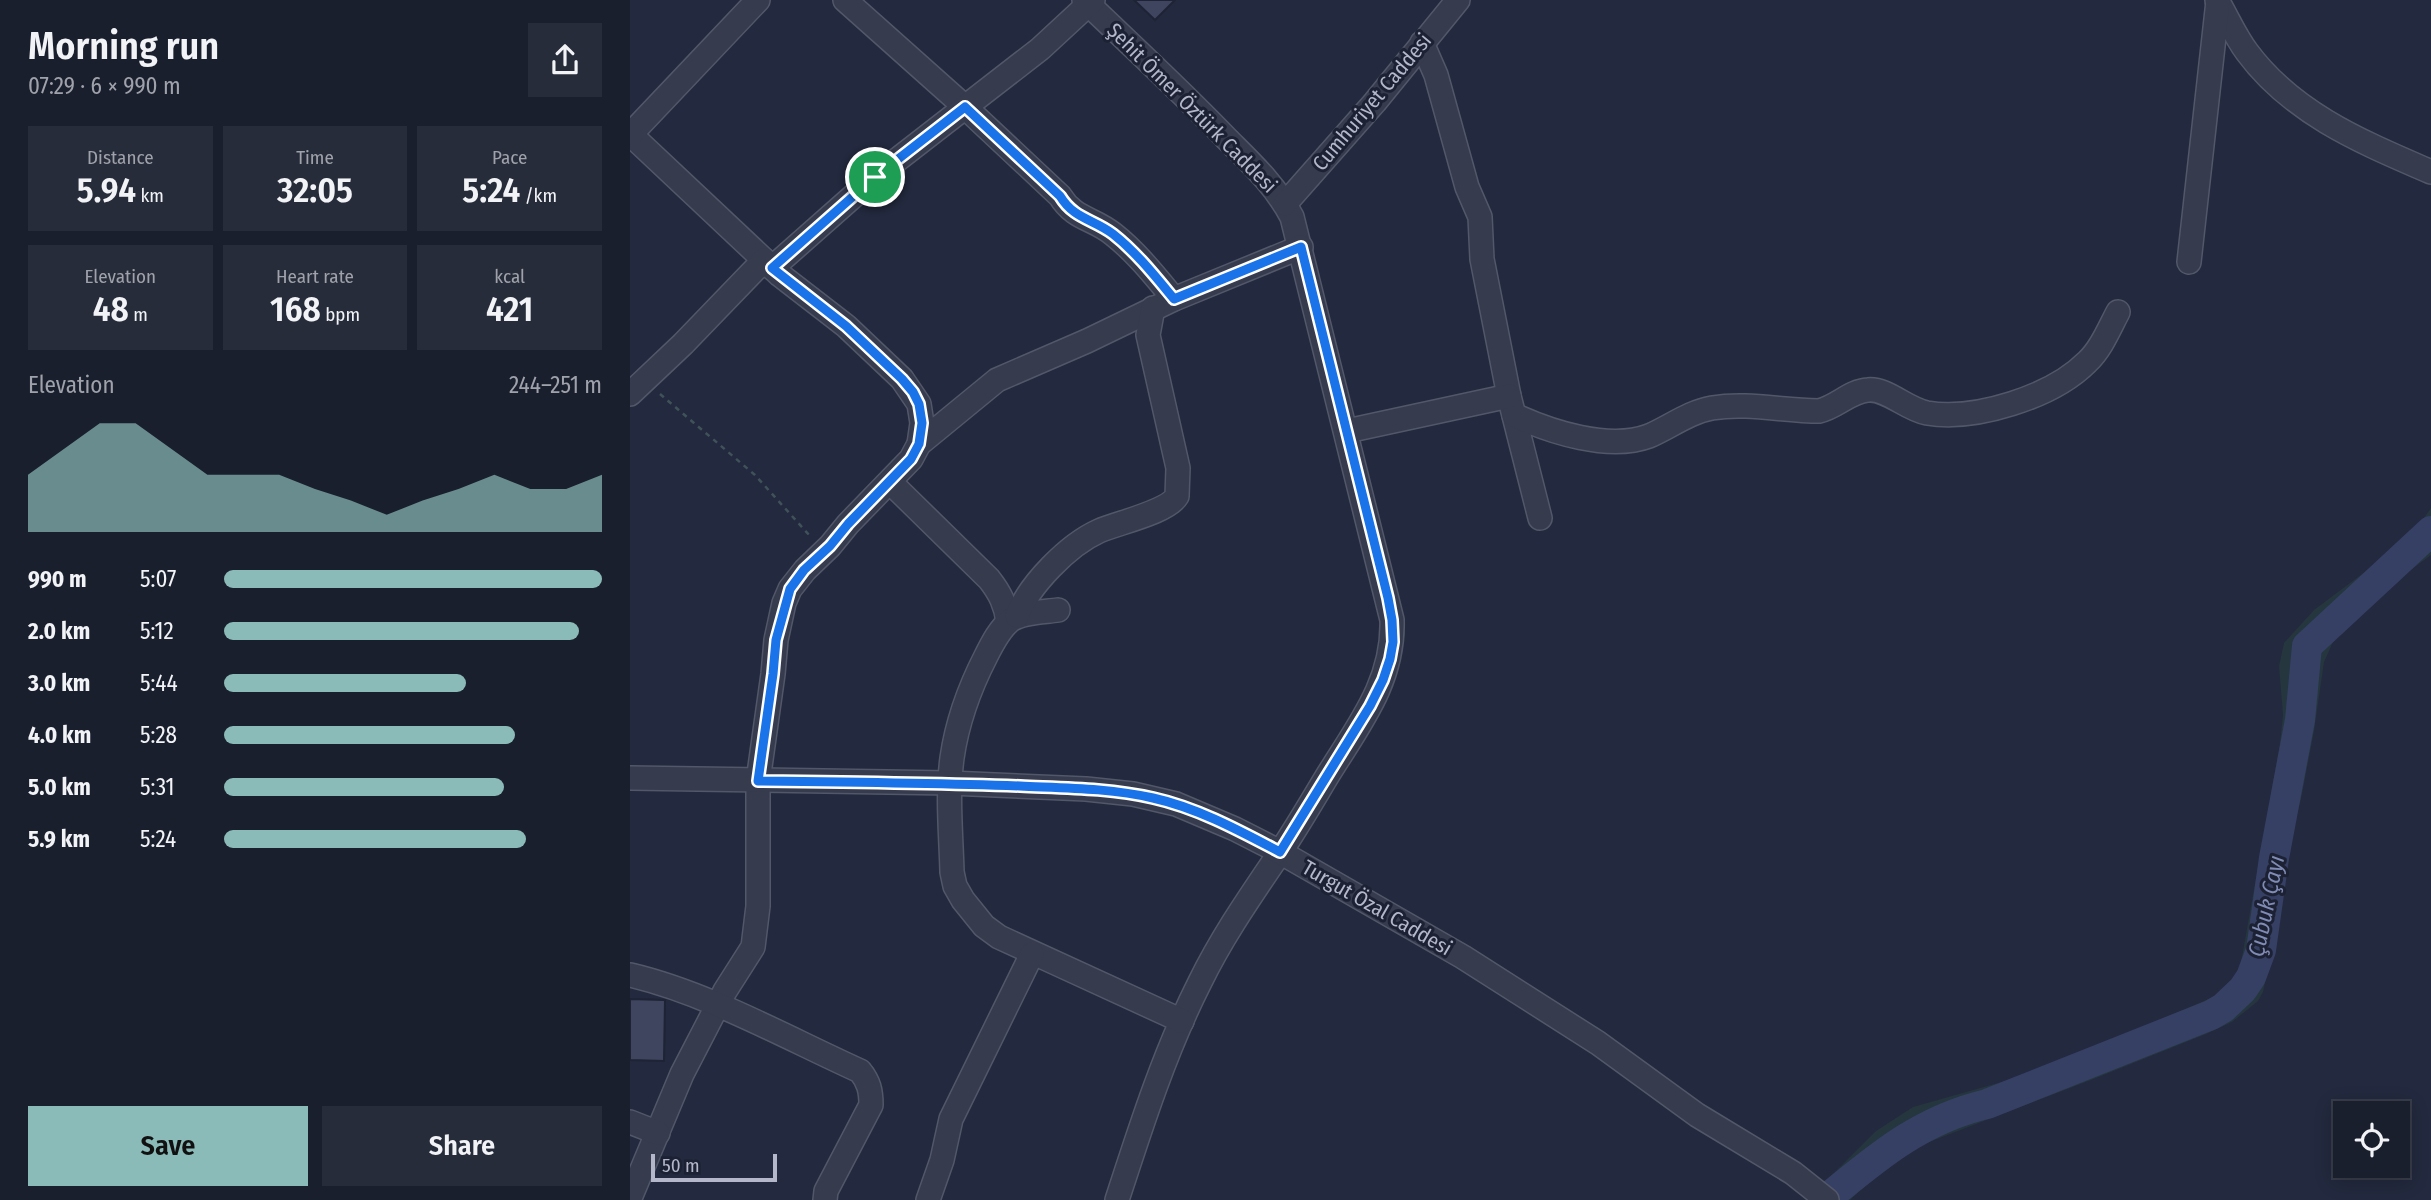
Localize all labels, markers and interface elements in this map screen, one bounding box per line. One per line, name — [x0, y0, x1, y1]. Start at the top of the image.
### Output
street label: Şehit Ömer Öztürk Caddesi — [1101, 17, 1283, 199]
text: Morning run — [28, 23, 219, 69]
button: share — [528, 23, 602, 97]
street label: Cumhuriyet Caddesi — [1307, 28, 1437, 176]
text: 07:29 · 6 × 990 m — [28, 72, 181, 100]
text: Distance — [87, 146, 154, 169]
text: Time — [296, 146, 334, 169]
text: Pace — [492, 146, 527, 169]
pin — [845, 147, 905, 207]
icon: arrive — [856, 158, 894, 196]
text: 5.94 — [77, 169, 136, 211]
text: 32:05 — [277, 169, 353, 211]
text: 5:24 — [462, 169, 520, 211]
text: km — [136, 184, 164, 207]
text: /km — [520, 184, 557, 207]
text: Elevation — [85, 265, 156, 288]
text: Heart rate — [276, 265, 354, 288]
text: kcal — [494, 265, 525, 288]
text: 48 — [93, 288, 129, 330]
text: 168 — [270, 288, 321, 330]
text: 421 — [486, 288, 533, 330]
text: m — [129, 303, 148, 326]
text: bpm — [321, 303, 360, 326]
text: Elevation — [28, 371, 115, 399]
text: 244–251 m — [509, 371, 602, 399]
text: 990 m — [28, 565, 87, 593]
text: 5:07 — [140, 565, 176, 593]
text: 2.0 km — [28, 617, 90, 645]
text: 5:12 — [140, 617, 174, 645]
text: 3.0 km — [28, 669, 90, 697]
text: 5:44 — [140, 669, 178, 697]
text: 4.0 km — [28, 721, 91, 749]
text: 5:28 — [140, 721, 177, 749]
text: 5.0 km — [28, 773, 91, 801]
text: 5:31 — [140, 773, 174, 801]
text: 5.9 km — [28, 825, 90, 853]
text: 5:24 — [140, 825, 176, 853]
water label: Çubuk Çayı — [2242, 853, 2290, 959]
street label: Turgut Özal Caddesi — [1297, 855, 1457, 961]
map controls — [2333, 1101, 2410, 1178]
button: locate — [2333, 1101, 2410, 1178]
button: Save — [28, 1106, 308, 1186]
button: Share — [322, 1106, 602, 1186]
scale bar — [651, 1151, 777, 1183]
text: 50 m — [662, 1154, 700, 1177]

